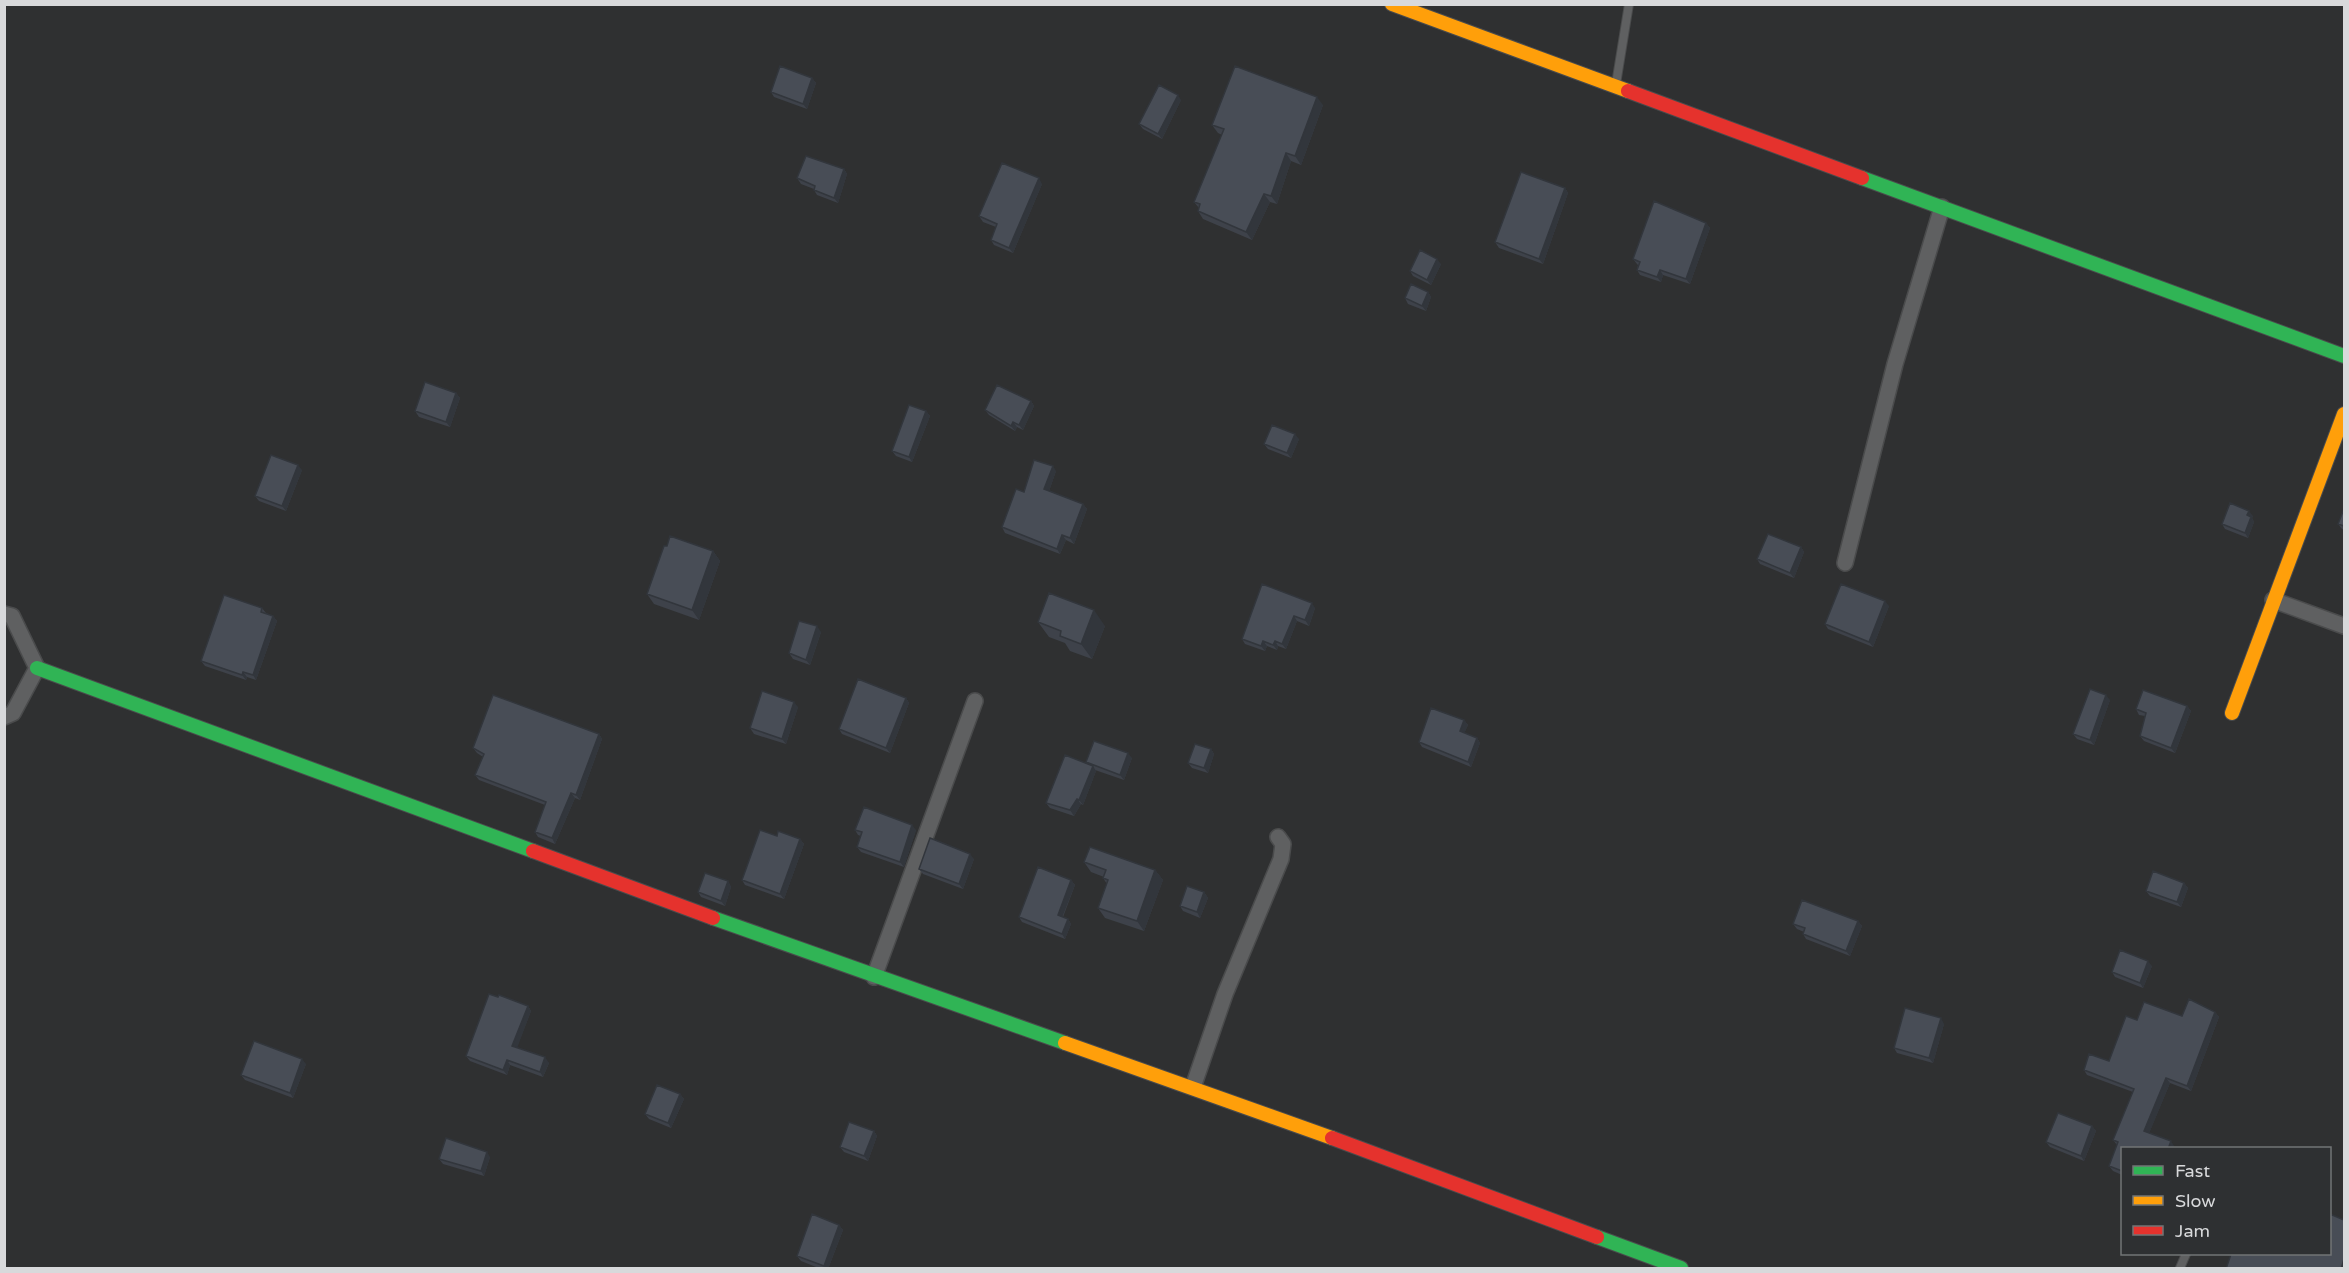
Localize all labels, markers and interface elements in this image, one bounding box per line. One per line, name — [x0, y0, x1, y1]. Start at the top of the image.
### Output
legend — [2121, 1147, 2331, 1255]
text: Fast — [2175, 1160, 2210, 1182]
text: Slow — [2175, 1190, 2216, 1212]
text: Jam — [2175, 1220, 2210, 1242]

